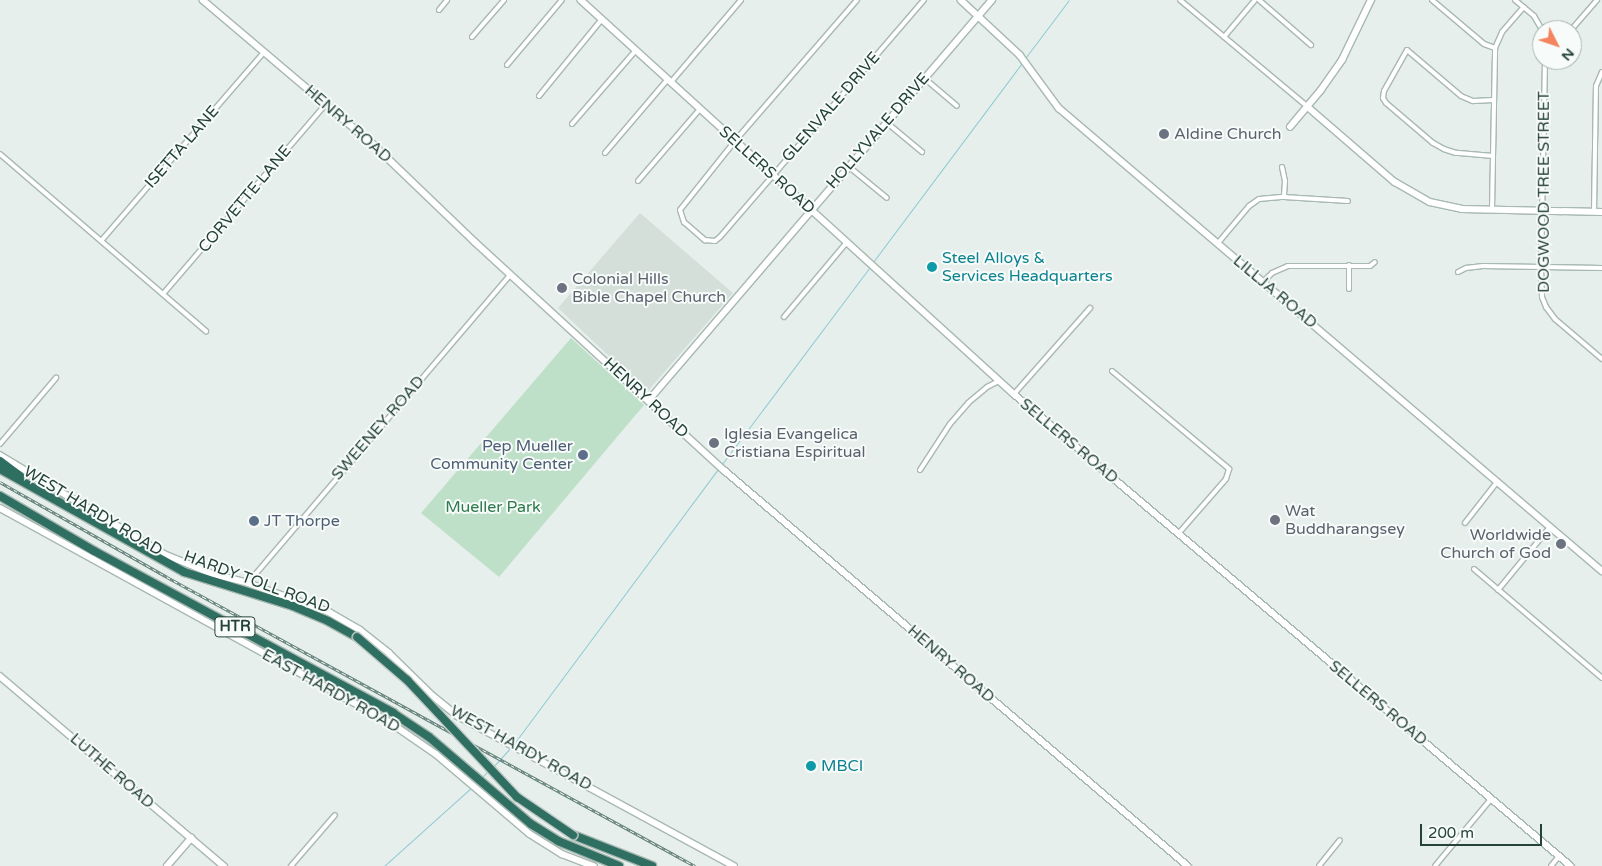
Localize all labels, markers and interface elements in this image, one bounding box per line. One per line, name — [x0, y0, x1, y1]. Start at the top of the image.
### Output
north arrow — [1532, 20, 1582, 70]
text: N — [1558, 45, 1578, 64]
street label: GLENVALE DRIVE — [778, 48, 884, 166]
street label: HOLLYVALE DRIVE — [822, 69, 934, 193]
street label: HENRY ROAD — [301, 81, 395, 167]
street label: DOGWOOD TREE STREET — [1534, 91, 1554, 293]
street label: ISETTA LANE — [141, 102, 223, 192]
street label: SELLERS ROAD — [715, 122, 819, 218]
place label: Aldine Church — [1174, 124, 1282, 144]
marker: Aldine Church — [1158, 128, 1170, 140]
street label: CORVETTE LANE — [195, 141, 295, 257]
place label: Steel Alloys & Services Headquarters — [942, 248, 1113, 286]
street label: LILLJA ROAD — [1229, 251, 1321, 333]
marker: Steel Alloys & Services Headquarters — [926, 261, 938, 273]
place label: Colonial Hills Bible Chapel Church — [572, 269, 726, 307]
marker: Colonial Hills Bible Chapel Church — [556, 282, 568, 294]
street label: HENRY ROAD — [600, 354, 692, 442]
street label: SWEENEY ROAD — [327, 372, 429, 484]
street label: SELLERS ROAD — [1016, 394, 1122, 488]
place label: Iglesia Evangelica Cristiana Espiritual — [724, 424, 866, 462]
place label: Pep Mueller Community Center — [430, 436, 573, 474]
marker: Iglesia Evangelica Cristiana Espiritual — [708, 437, 720, 449]
marker: Pep Mueller Community Center — [577, 449, 589, 461]
street label: WEST HARDY ROAD — [20, 462, 166, 560]
park label: Mueller Park — [445, 497, 541, 517]
place label: Wat Buddharangsey — [1285, 501, 1405, 539]
place label: JT Thorpe — [264, 511, 340, 531]
marker: Wat Buddharangsey — [1269, 514, 1281, 526]
marker: JT Thorpe — [248, 515, 260, 527]
place label: Worldwide Church of God — [1440, 525, 1551, 563]
marker: Worldwide Church of God — [1555, 538, 1567, 550]
street label: HARDY TOLL ROAD — [181, 547, 333, 617]
road number: HTR — [214, 614, 256, 640]
street label: HENRY ROAD — [904, 621, 998, 707]
street label: EAST HARDY ROAD — [259, 645, 403, 737]
street label: SELLERS ROAD — [1325, 656, 1431, 750]
street label: WEST HARDY ROAD — [447, 701, 595, 795]
street label: LUTHE ROAD — [66, 729, 158, 813]
place label: MBCI — [821, 756, 863, 776]
marker: MBCI — [805, 760, 817, 772]
scale bar — [1422, 814, 1544, 846]
text: 200 m — [1428, 824, 1474, 842]

